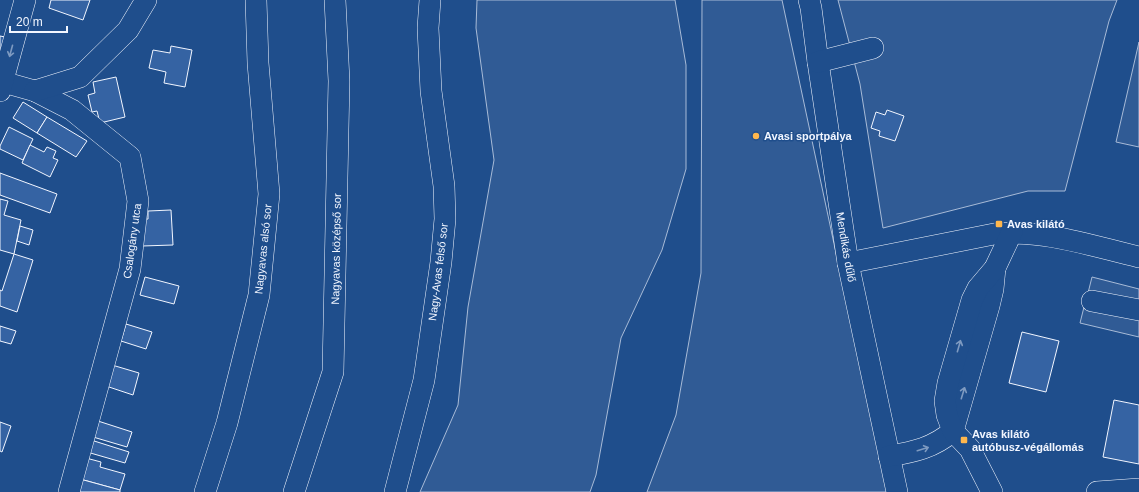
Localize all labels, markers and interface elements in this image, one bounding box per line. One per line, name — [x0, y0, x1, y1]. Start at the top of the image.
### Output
scale bar — [10, 8, 67, 34]
text: 20 m — [16, 15, 43, 29]
one-way arrow — [7, 44, 14, 57]
place label: Avasi sportpálya — [764, 130, 853, 142]
marker: Avasi sportpálya — [751, 131, 761, 141]
street label: Nagyavas középső sor — [329, 193, 343, 305]
street label: Csalogány utca — [121, 202, 143, 279]
street label: Nagyavas alsó sor — [252, 203, 274, 295]
street label: Mendikás dűlő — [834, 211, 858, 283]
place label: Avas kilátó — [1007, 218, 1065, 230]
marker: Avas kilátó — [994, 219, 1004, 229]
street label: Nagy-Avas felső sor — [426, 222, 450, 321]
one-way arrow — [955, 340, 963, 353]
one-way arrow — [960, 387, 967, 400]
place label: Avas kilátó autóbusz-végállomás — [972, 428, 1084, 453]
marker: Avas kilátó autóbusz-végállomás — [959, 435, 969, 445]
one-way arrow — [917, 445, 930, 452]

